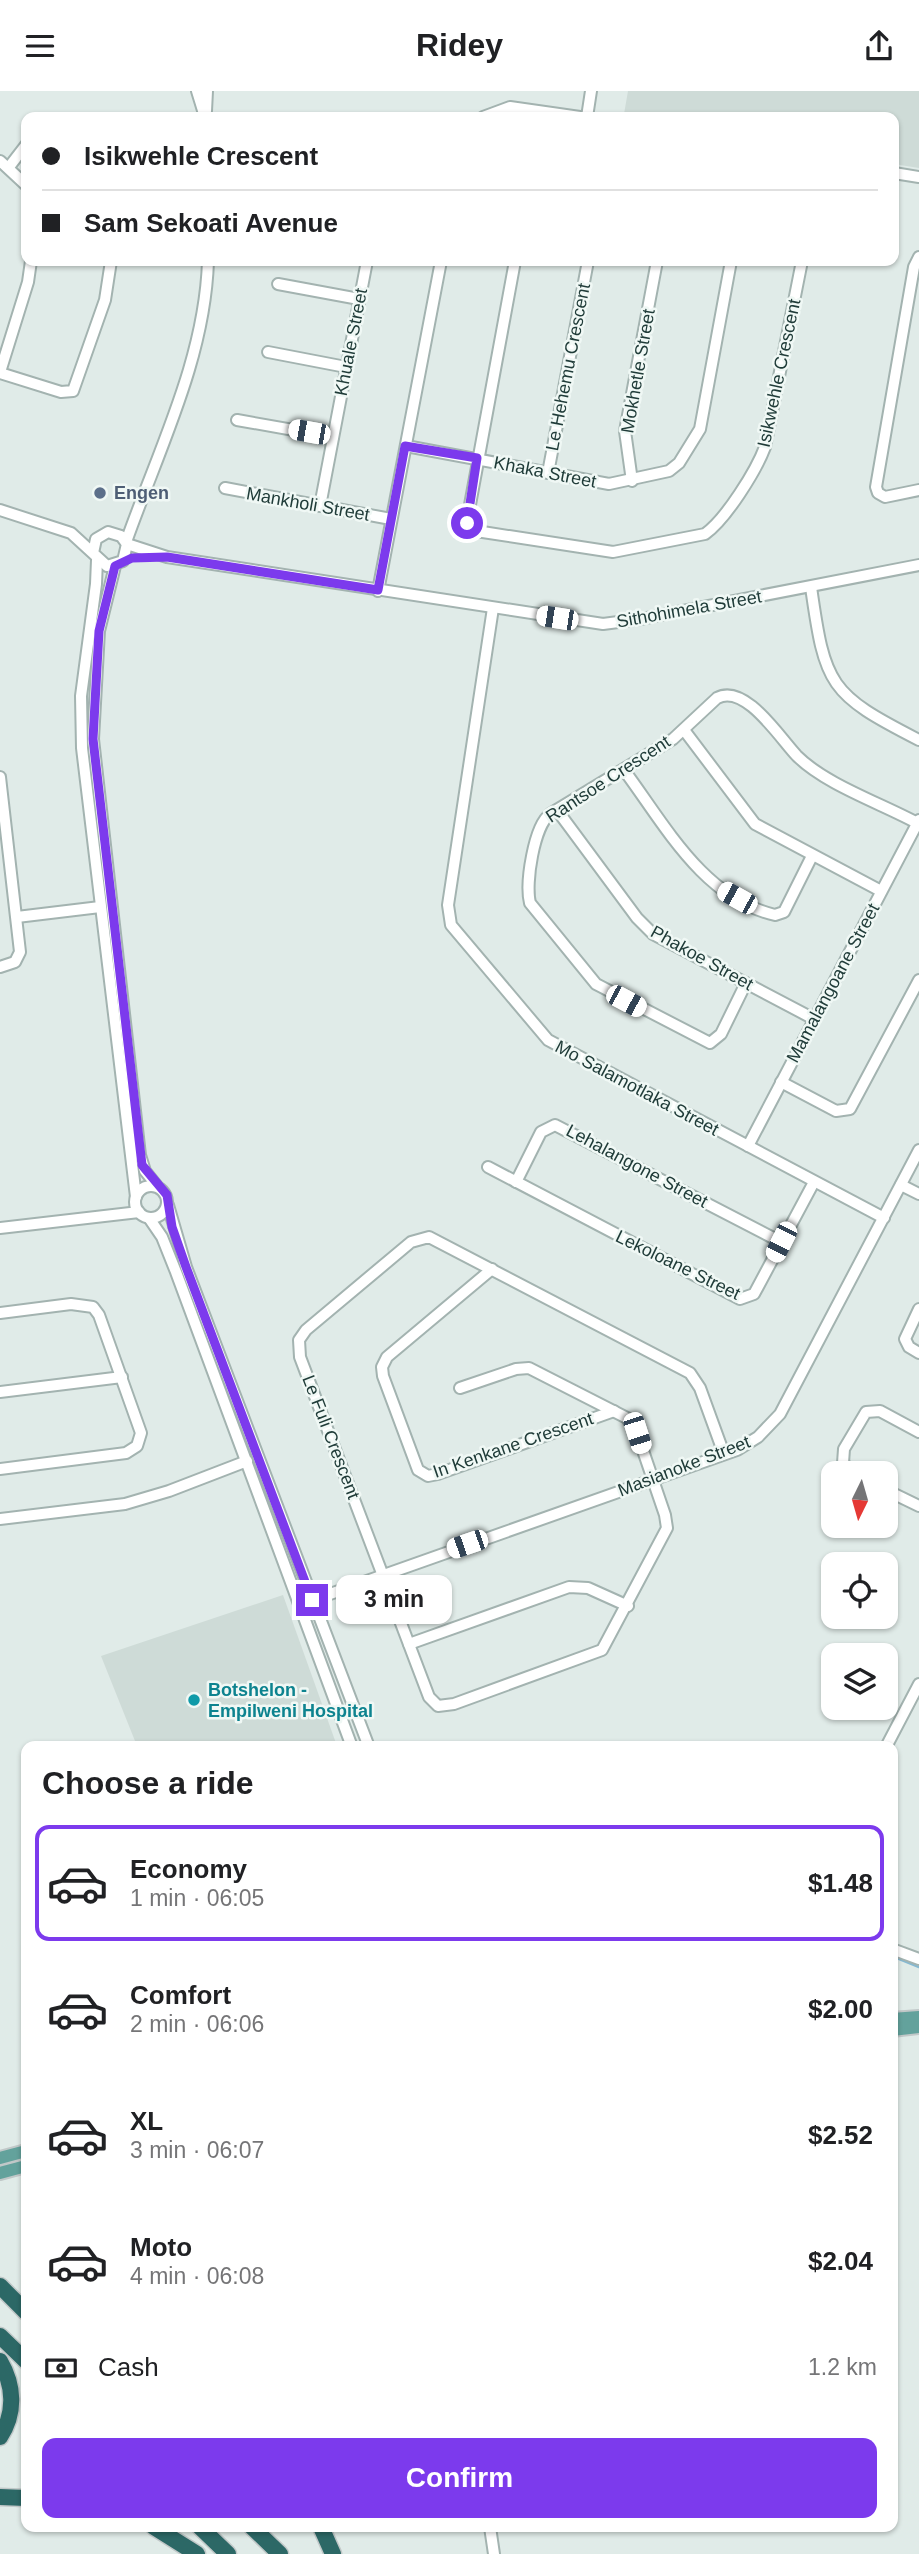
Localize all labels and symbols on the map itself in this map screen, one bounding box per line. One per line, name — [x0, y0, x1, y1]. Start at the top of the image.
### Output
street label: Le Hehemu Crescent — [542, 282, 594, 452]
street label: Khuale Street — [331, 287, 371, 397]
street label: Isikwehle Crescent — [754, 297, 804, 449]
street label: Mokhetle Street — [617, 307, 659, 435]
car — [287, 418, 332, 446]
street label: Khaka Street — [492, 452, 598, 492]
place label: Engen — [114, 483, 169, 503]
street label: Mankholi Street — [245, 483, 371, 525]
marker: Engen — [92, 485, 108, 501]
route start — [451, 507, 483, 539]
street label: Sithohimela Street — [615, 586, 763, 632]
car — [535, 604, 580, 632]
street label: Rantsoe Crescent — [542, 731, 674, 827]
car — [714, 879, 761, 917]
street label: Mamalangoane Street — [783, 900, 883, 1066]
street label: Phakoe Street — [647, 922, 757, 994]
car — [603, 982, 650, 1020]
street label: Mo Salamotlaka Street — [552, 1036, 722, 1140]
street label: Lehalangone Street — [563, 1120, 711, 1212]
car — [763, 1219, 800, 1265]
street label: Lekoloane Street — [612, 1226, 744, 1304]
street label: Le Fuli Crescent — [298, 1372, 364, 1502]
street label: In Kenkane Crescent — [430, 1408, 596, 1482]
car — [621, 1410, 654, 1456]
street label: Masianoke Street — [615, 1432, 753, 1500]
north arrow — [821, 1461, 898, 1538]
car — [444, 1527, 491, 1561]
callout: 3 min — [336, 1575, 452, 1625]
route end — [296, 1584, 328, 1616]
place label: Botshelon - Empilweni Hospital — [208, 1680, 373, 1721]
marker: Botshelon - Empilweni Hospital — [186, 1692, 202, 1708]

